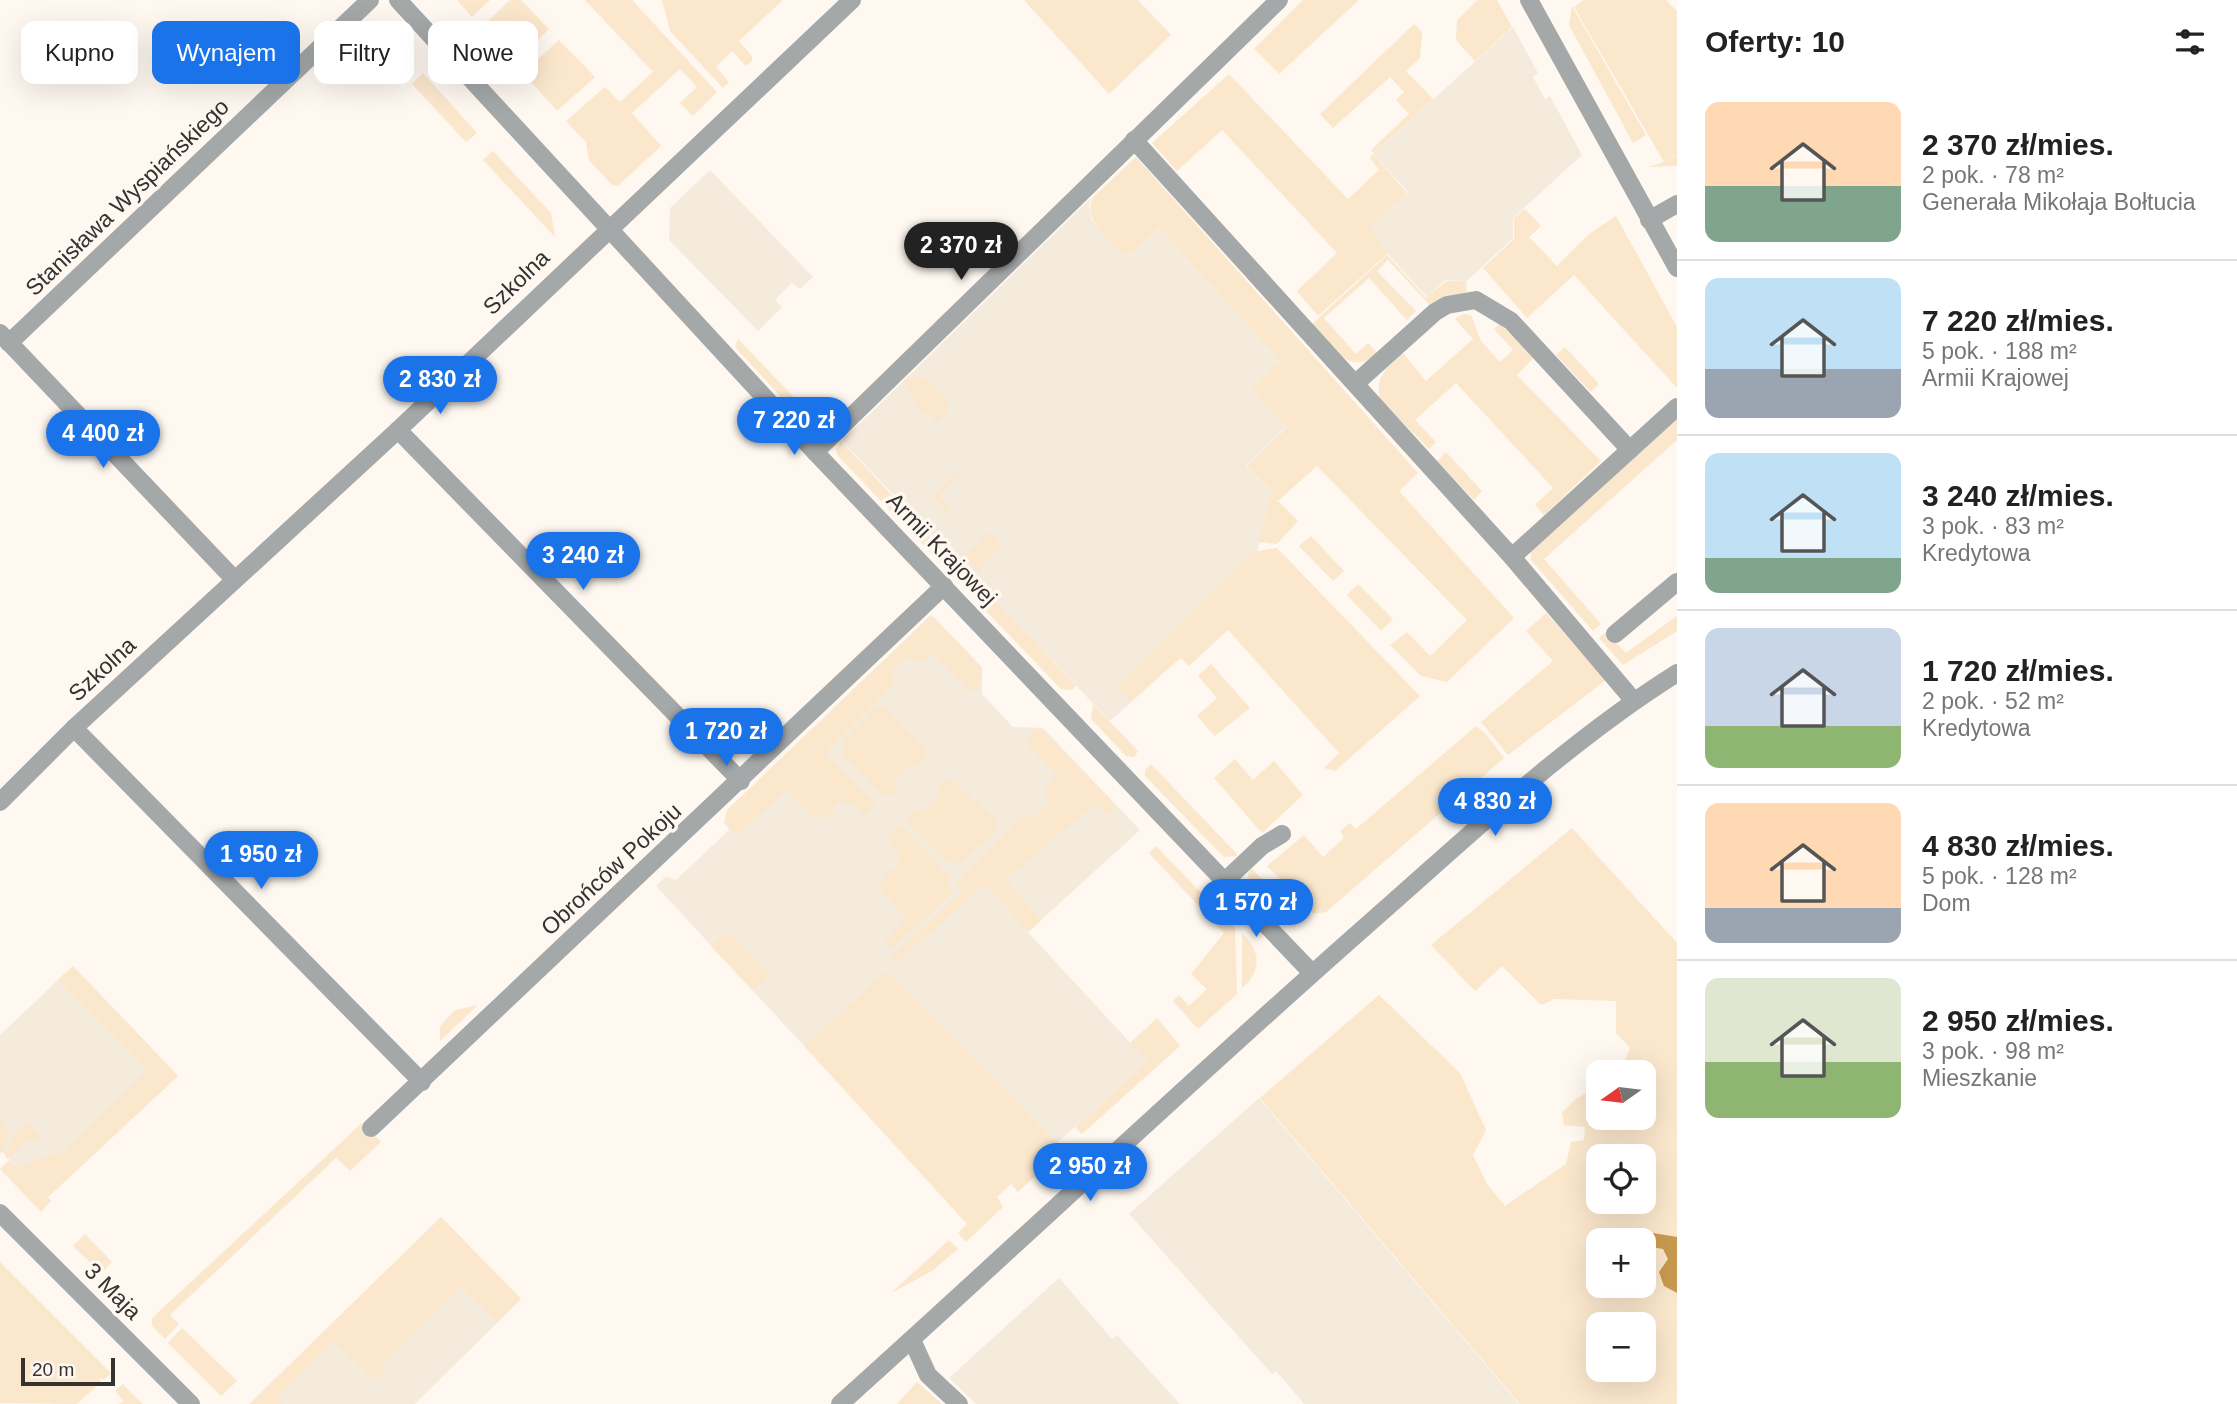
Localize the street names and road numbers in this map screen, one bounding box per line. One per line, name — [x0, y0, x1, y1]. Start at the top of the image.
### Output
street label: Stanisława Wyspiańskiego — [20, 93, 234, 301]
street label: Szkolna — [478, 244, 555, 320]
street label: Armii Krajowej — [882, 487, 1002, 611]
street label: Szkolna — [63, 631, 141, 706]
street label: Obrońców Pokoju — [536, 798, 686, 940]
street label: 3 Maja — [79, 1257, 147, 1325]

